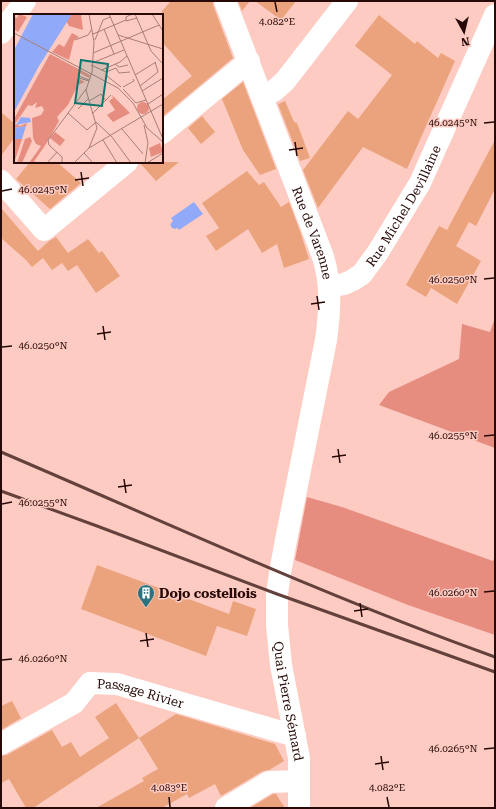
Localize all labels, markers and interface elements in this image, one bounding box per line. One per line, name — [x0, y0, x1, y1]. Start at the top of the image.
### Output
north arrow — [444, 12, 484, 52]
inset map — [14, 14, 163, 163]
text: 4.082°E — [259, 16, 295, 27]
text: N — [460, 34, 470, 49]
text: 46.0245°N — [428, 117, 478, 128]
street label: Rue Michel Devillaine — [363, 143, 443, 269]
text: 46.0245°N — [18, 184, 68, 195]
street label: Rue de Varenne — [289, 184, 335, 280]
text: 46.0250°N — [428, 274, 478, 285]
text: 46.0250°N — [18, 340, 68, 351]
text: 46.0255°N — [428, 430, 478, 441]
text: 46.0255°N — [18, 497, 68, 508]
building icon: Dojo costellois — [136, 583, 156, 608]
place label: Dojo costellois — [159, 586, 257, 601]
text: 46.0260°N — [428, 587, 478, 598]
street label: Quai Pierre Sémard — [271, 640, 307, 763]
text: 46.0260°N — [18, 653, 68, 664]
street label: Passage Rivier — [97, 676, 186, 711]
text: 46.0265°N — [428, 743, 478, 754]
text: 4.083°E — [151, 782, 187, 793]
text: 4.082°E — [369, 782, 405, 793]

